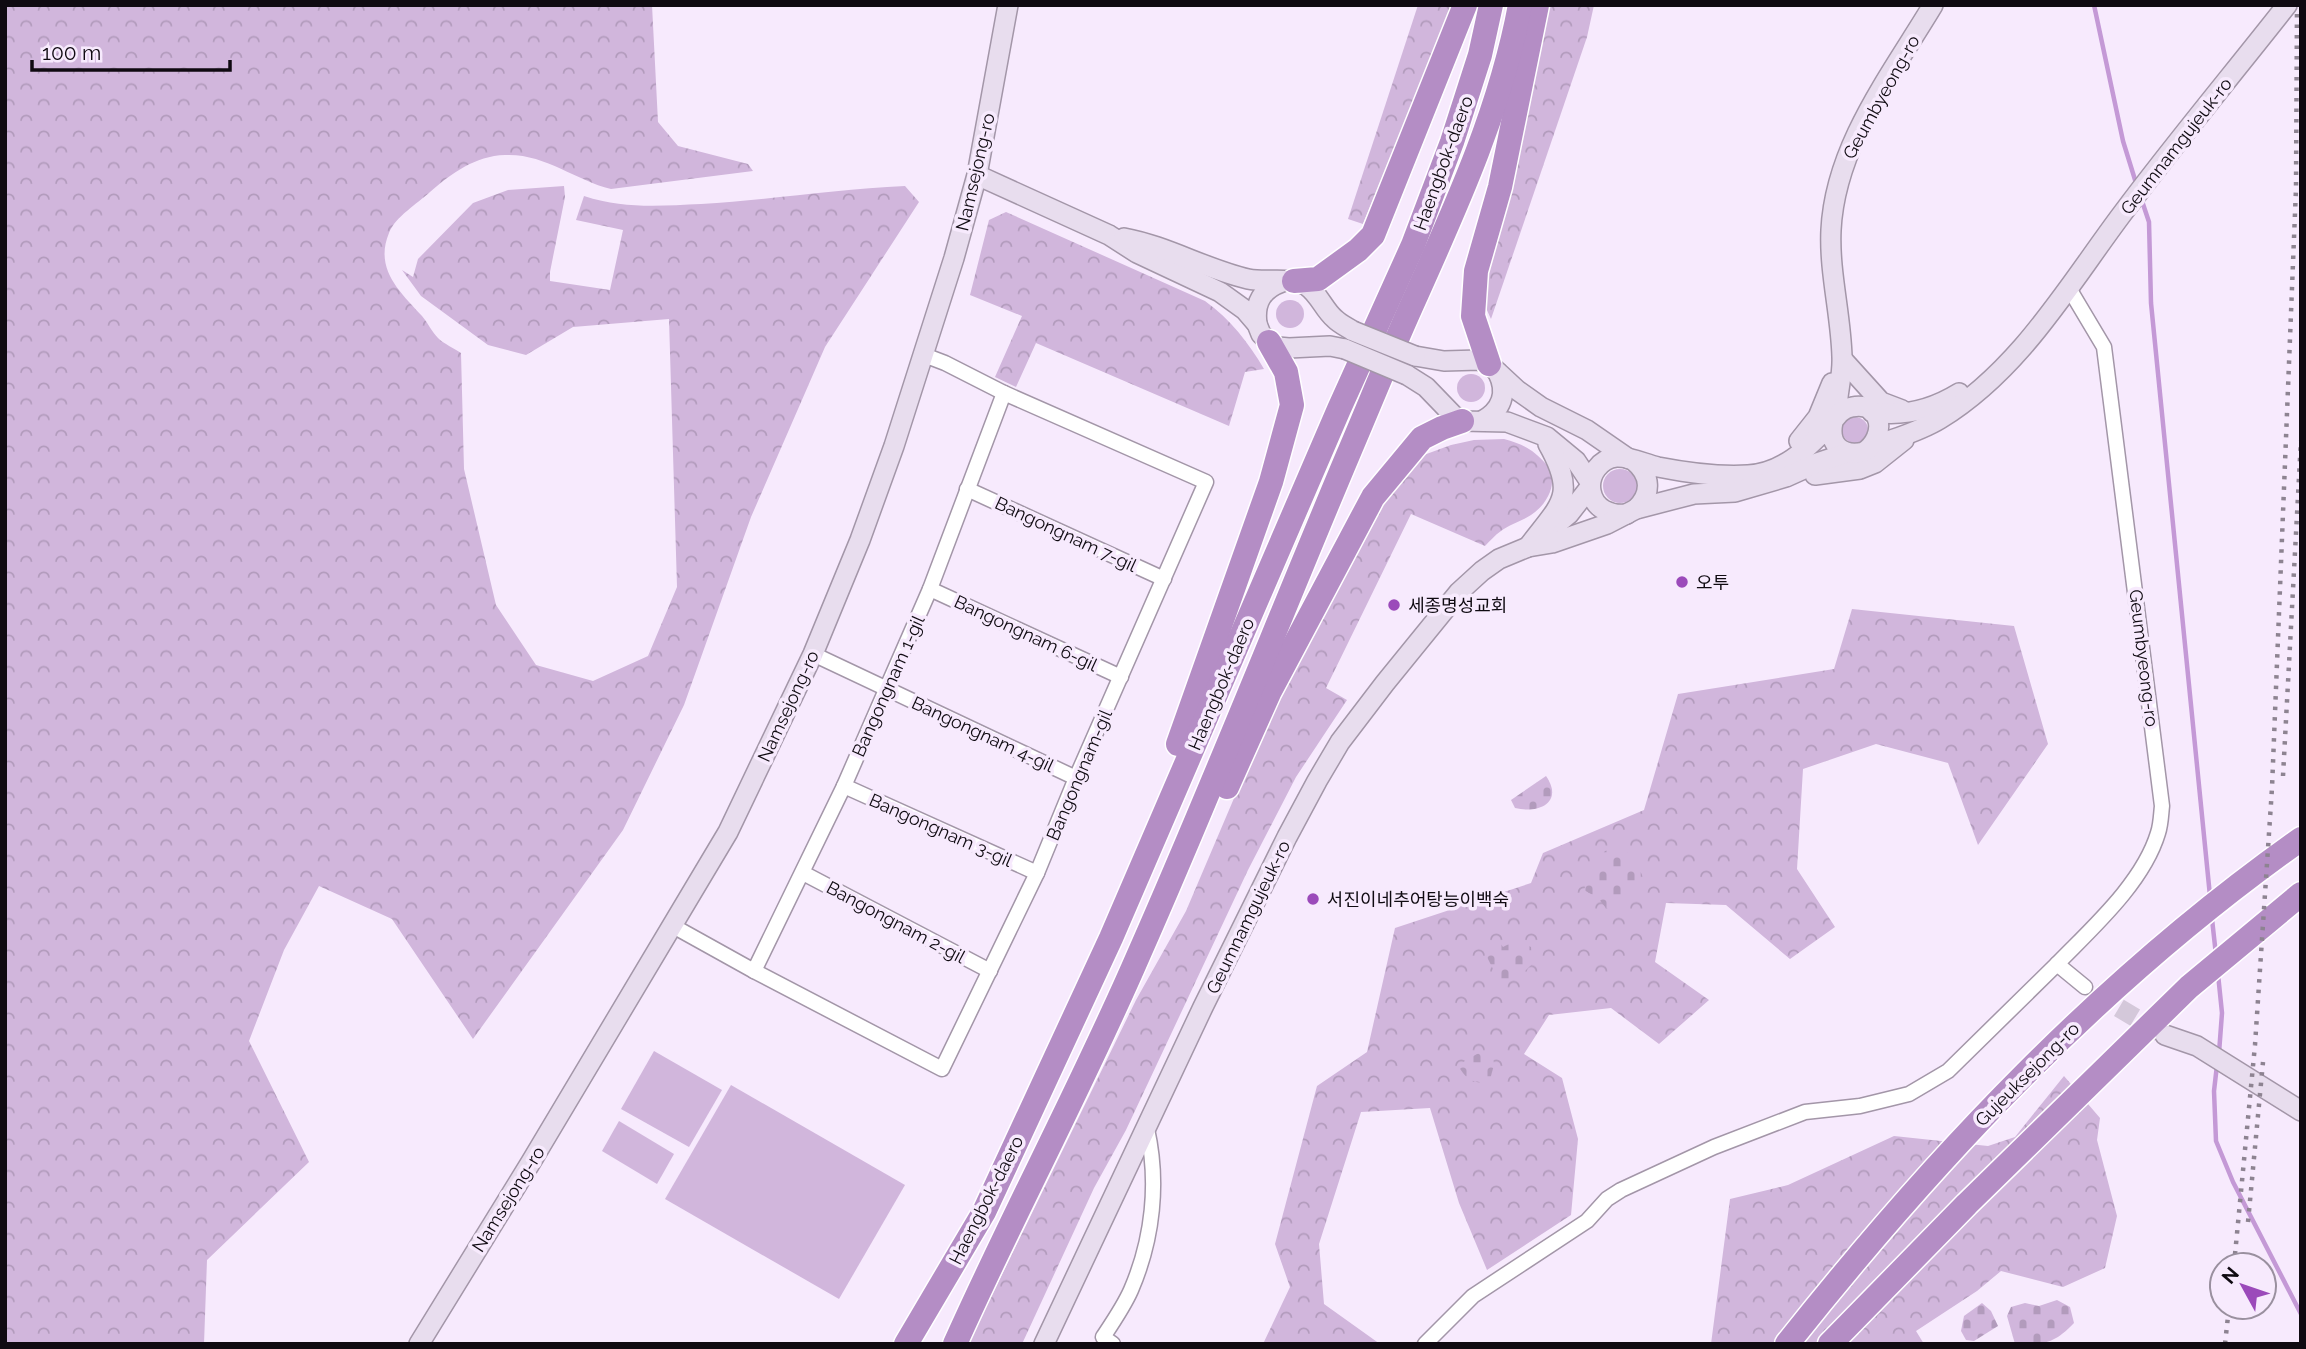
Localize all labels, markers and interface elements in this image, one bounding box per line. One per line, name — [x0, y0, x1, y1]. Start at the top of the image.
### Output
scale bar — [32, 28, 229, 72]
street label: Geumbyeong-ro — [1838, 31, 1924, 162]
text: 100 m — [42, 40, 101, 65]
street label: Geumnamgujeuk-ro — [2116, 73, 2236, 219]
street label: Haengbok-daero — [1409, 93, 1477, 233]
street label: Namsejong-ro — [951, 111, 999, 233]
street label: Bangongnam 7-gil — [992, 492, 1140, 576]
place label: 오투 — [1696, 572, 1729, 593]
marker: 오투 — [1674, 574, 1690, 590]
street label: Geumbyeong-ro — [2125, 588, 2163, 728]
street label: Bangongnam 6-gil — [951, 591, 1101, 675]
place label: 세종명성교회 — [1408, 595, 1507, 616]
marker: 세종명성교회 — [1386, 597, 1402, 613]
street label: Bangongnam 1-gil — [847, 612, 929, 760]
street label: Haengbok-daero — [1184, 614, 1258, 753]
street label: Namsejong-ro — [753, 647, 823, 765]
street label: Bangongnam 4-gil — [909, 692, 1058, 776]
street label: Bangongnam-gil — [1042, 706, 1116, 844]
street label: Bangongnam 3-gil — [866, 789, 1016, 871]
street label: Geumnamgujeuk-ro — [1202, 837, 1294, 997]
street label: Bangongnam 2-gil — [823, 877, 969, 967]
place label: 서진이네추어탕능이백숙 — [1327, 889, 1509, 910]
marker: 서진이네추어탕능이백숙 — [1305, 891, 1321, 907]
street label: Gujeuksejong-ro — [1971, 1017, 2084, 1130]
street label: Haengbok-daero — [944, 1132, 1028, 1268]
street label: Namsejong-ro — [467, 1142, 549, 1256]
north arrow — [2208, 1251, 2278, 1321]
text: N — [2217, 1262, 2243, 1288]

